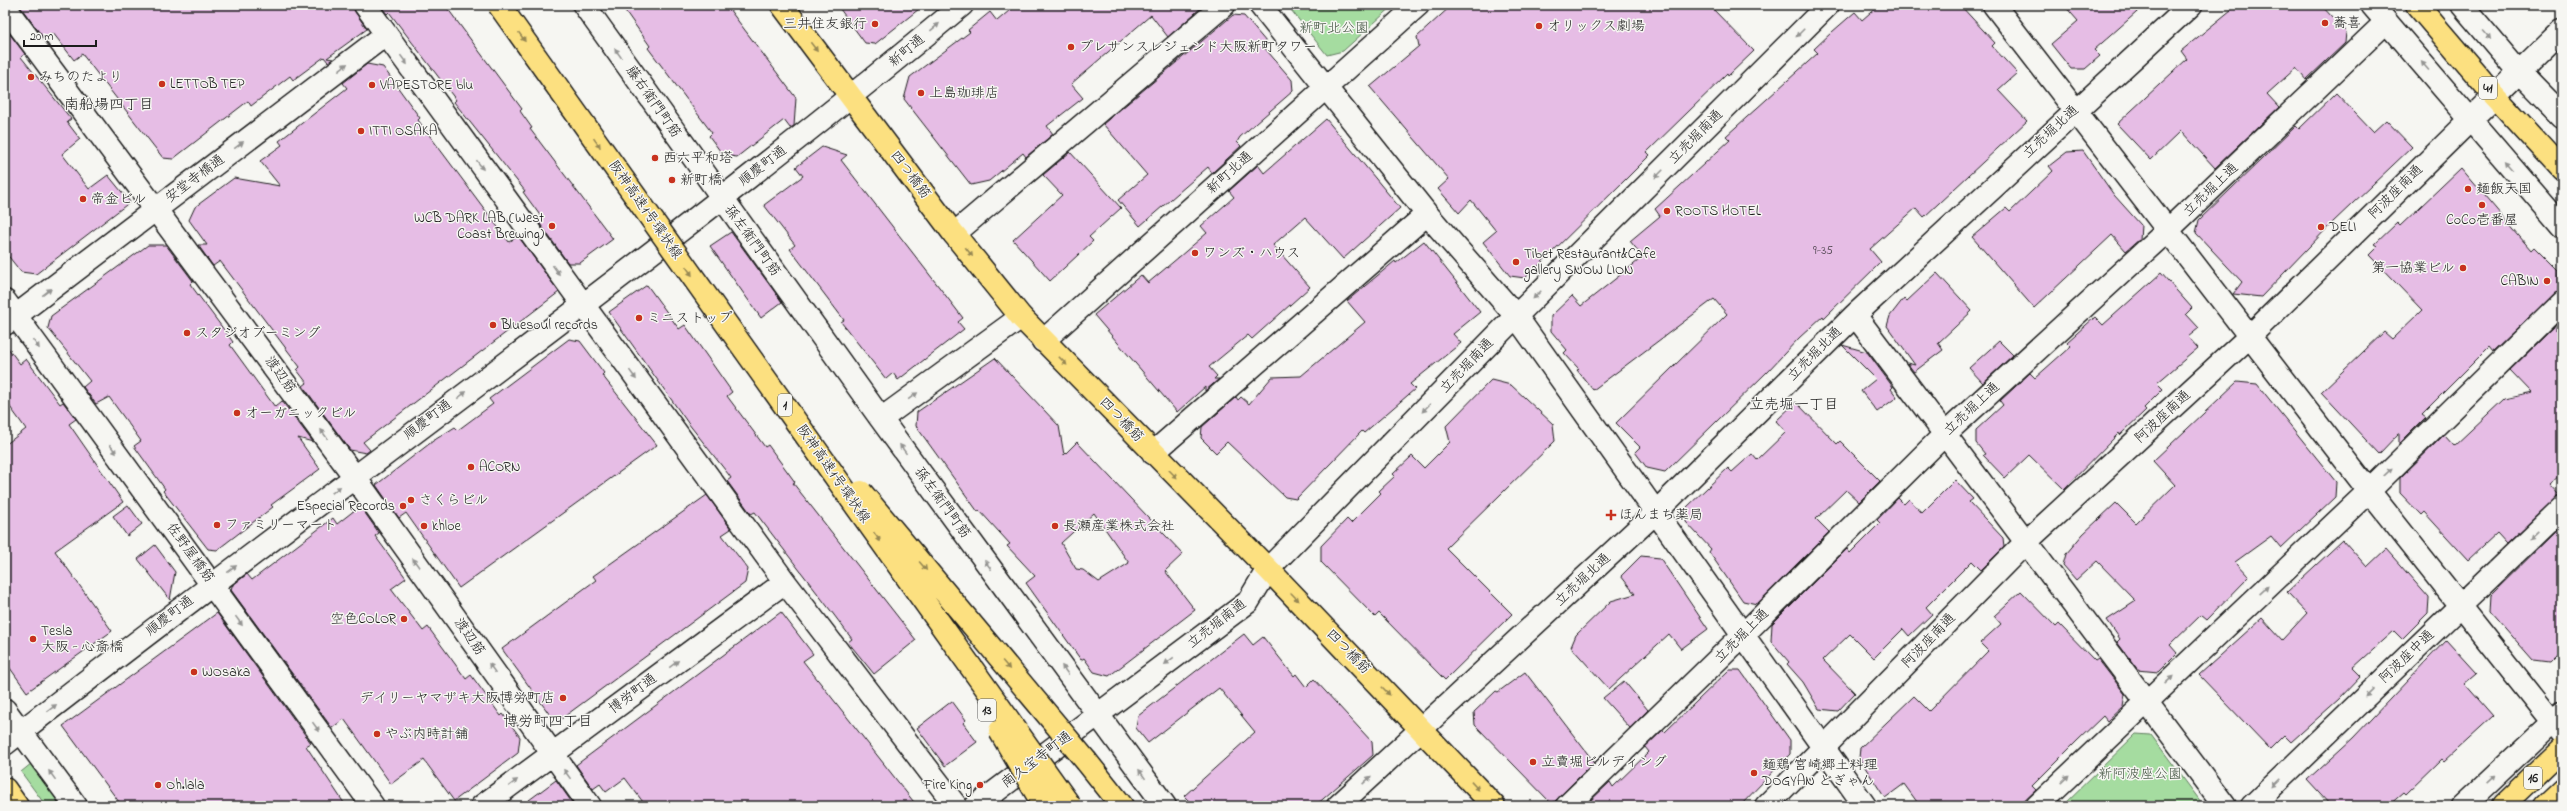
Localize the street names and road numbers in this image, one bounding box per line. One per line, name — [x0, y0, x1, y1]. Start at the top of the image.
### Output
street label: 新町通 — [884, 29, 930, 73]
street label: 藤右衛門町筋 — [620, 62, 686, 142]
road number: 41 — [2479, 77, 2497, 99]
street label: 立売堀北通 — [2018, 100, 2084, 164]
street label: 立売堀南通 — [1664, 105, 1728, 169]
street label: 順慶町通 — [734, 140, 792, 192]
street label: 四つ橋筋 — [885, 146, 935, 204]
street label: 新町北通 — [1202, 146, 1258, 200]
street label: 安堂寺橋通 — [161, 150, 229, 208]
street label: 阪神高速1号環状線 — [603, 156, 687, 264]
street label: 立売堀上通 — [2179, 158, 2243, 222]
street label: 阿波座南通 — [2364, 160, 2428, 224]
street label: 孫左衛門町筋 — [719, 201, 785, 281]
street label: 立売堀北通 — [1783, 322, 1847, 386]
street label: 立売堀南通 — [1435, 334, 1499, 398]
street label: 渡辺筋 — [259, 352, 301, 398]
street label: 立売堀上通 — [1939, 377, 2005, 441]
street label: 阿波座南通 — [2130, 385, 2196, 449]
street label: 四つ橋筋 — [1094, 393, 1148, 447]
road number: 1 — [778, 394, 792, 416]
street label: 順慶町通 — [399, 395, 457, 445]
street label: 阪神高速1号環状線 — [791, 420, 875, 528]
street label: 孫左衛門町筋 — [909, 463, 975, 543]
street label: 佐野屋橋筋 — [161, 519, 219, 587]
street label: 立売堀北通 — [1550, 548, 1616, 612]
street label: 順慶町通 — [141, 590, 199, 642]
street label: 立売堀南通 — [1183, 594, 1251, 654]
street label: 立売堀上通 — [1710, 604, 1774, 668]
street label: 阿波座南通 — [1897, 609, 1961, 673]
street label: 渡辺筋 — [448, 614, 490, 660]
street label: 四つ橋筋 — [1321, 625, 1375, 679]
street label: 阿波座中通 — [2375, 625, 2439, 689]
street label: 博労町通 — [604, 669, 662, 719]
road number: 13 — [978, 699, 996, 721]
street label: 南久宝寺町通 — [997, 726, 1077, 794]
road number: 16 — [2524, 767, 2542, 789]

